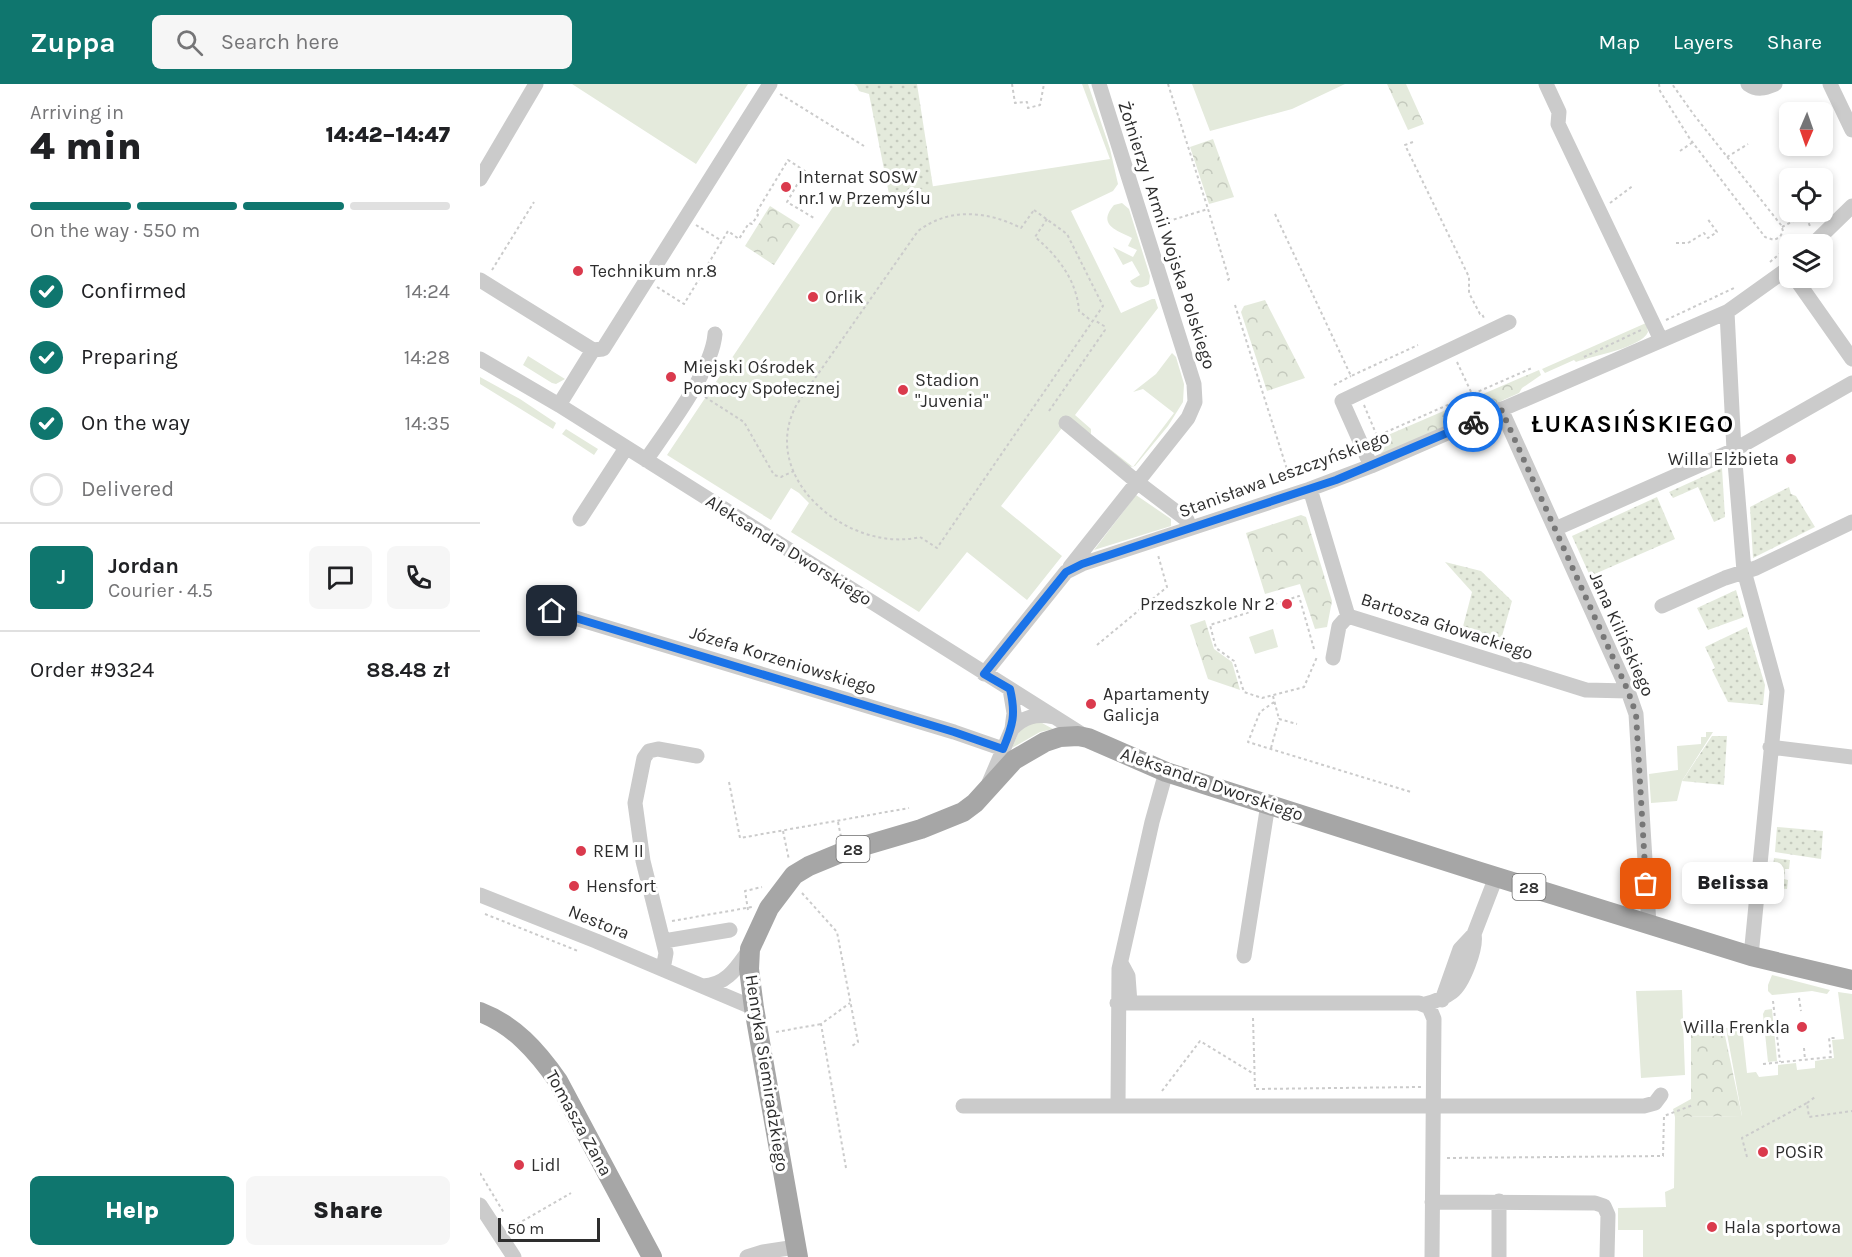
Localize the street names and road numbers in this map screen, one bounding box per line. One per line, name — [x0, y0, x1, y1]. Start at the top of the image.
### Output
street label: Żołnierzy I Armii Wojska Polskiego — [1113, 98, 1221, 372]
street label: Stanisława Leszczyńskiego — [1176, 426, 1392, 522]
street label: Aleksandra Dworskiego — [702, 490, 876, 610]
street label: Jana Kilińskiego — [1585, 568, 1659, 700]
street label: Bartosza Głowackiego — [1358, 588, 1536, 664]
street label: Józefa Korzeniowskiego — [687, 621, 879, 699]
street label: Aleksandra Dworskiego — [1118, 742, 1306, 826]
road number: 28 — [836, 836, 869, 862]
road number: 28 — [1512, 874, 1546, 900]
street label: Nestora — [565, 900, 633, 944]
street label: Henryka Siemiradzkiego — [741, 973, 793, 1173]
street label: Tomasza Zana — [541, 1066, 617, 1180]

